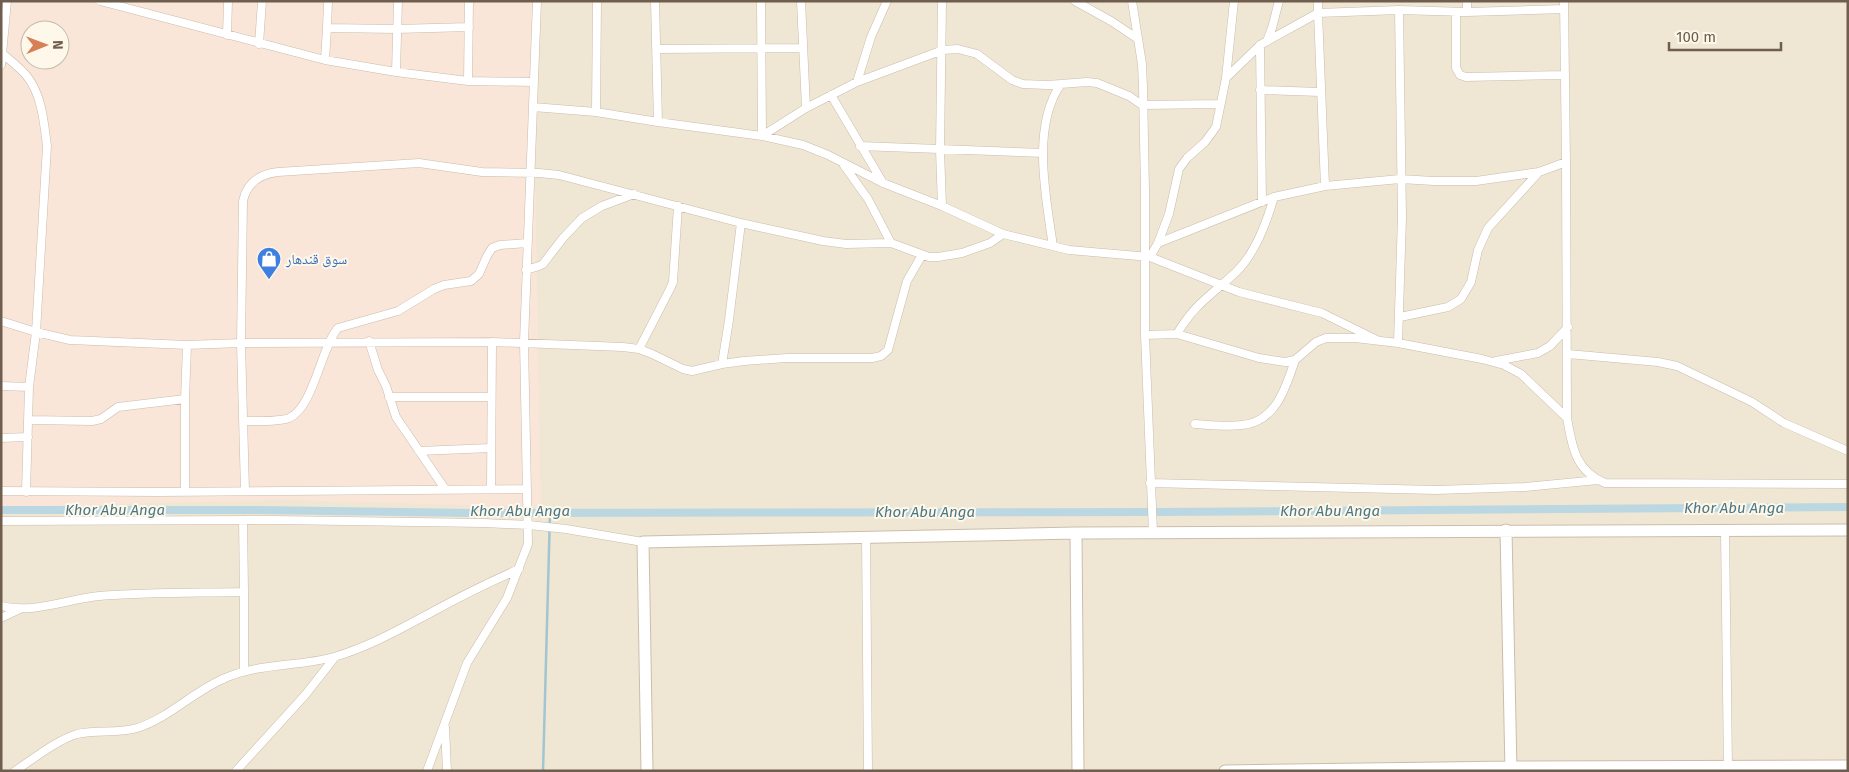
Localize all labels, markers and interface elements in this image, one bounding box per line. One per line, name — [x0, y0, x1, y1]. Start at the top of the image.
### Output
north arrow — [20, 20, 70, 70]
scale bar — [1669, 20, 1782, 52]
text: 100 m — [1676, 28, 1716, 46]
text: N — [49, 40, 66, 50]
shop icon: سوق قندهار — [256, 246, 282, 280]
place label: سوق قندهار — [285, 251, 347, 268]
water label: Khor Abu Anga — [1684, 499, 1784, 517]
water label: Khor Abu Anga — [65, 501, 165, 519]
water label: Khor Abu Anga — [470, 502, 570, 520]
water label: Khor Abu Anga — [1280, 502, 1380, 520]
water label: Khor Abu Anga — [875, 503, 975, 521]

